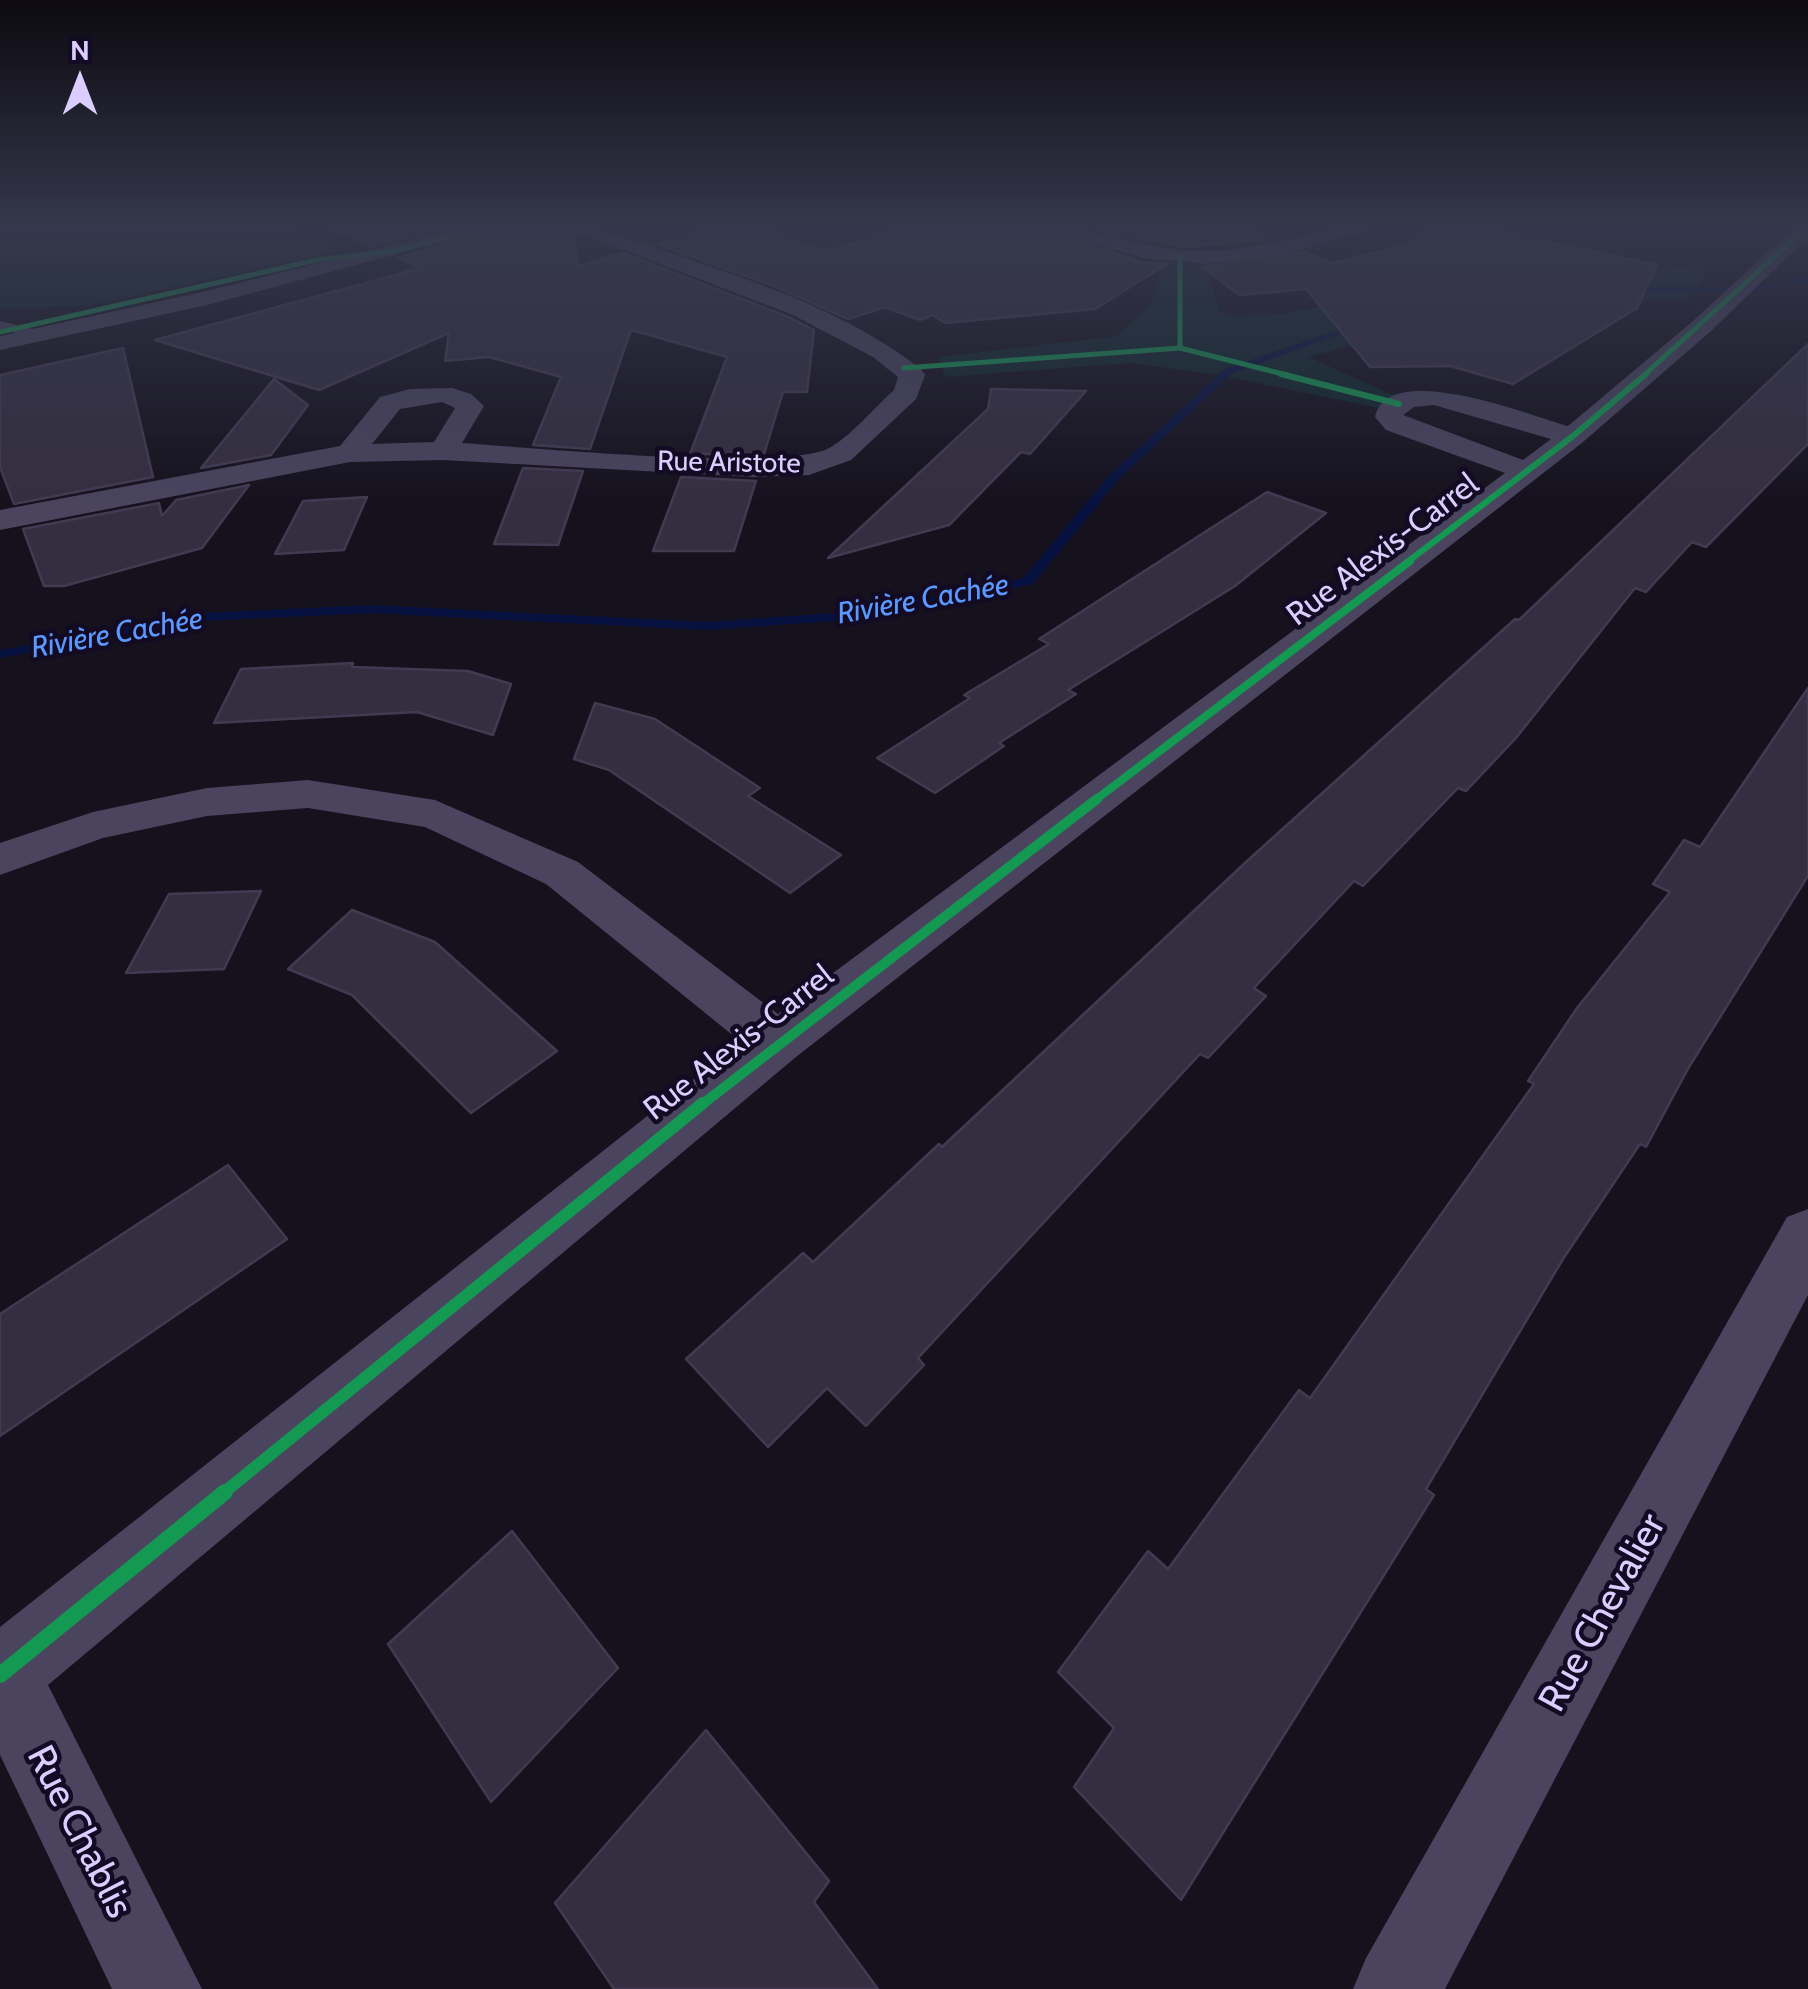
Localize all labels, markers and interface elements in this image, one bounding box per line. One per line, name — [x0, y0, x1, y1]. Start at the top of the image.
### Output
north arrow — [30, 30, 130, 130]
text: N — [70, 33, 90, 67]
street label: Rue Aristote — [657, 445, 801, 481]
street label: Rue Alexis-Carrel — [1280, 465, 1486, 635]
water label: Rivière Cachée — [834, 567, 1012, 633]
water label: Rivière Cachée — [28, 601, 206, 667]
street label: Rue Alexis-Carrel — [637, 957, 841, 1129]
street label: Rue Chevalier — [1530, 1506, 1676, 1720]
street label: Rue Chablis — [16, 1739, 142, 1925]

